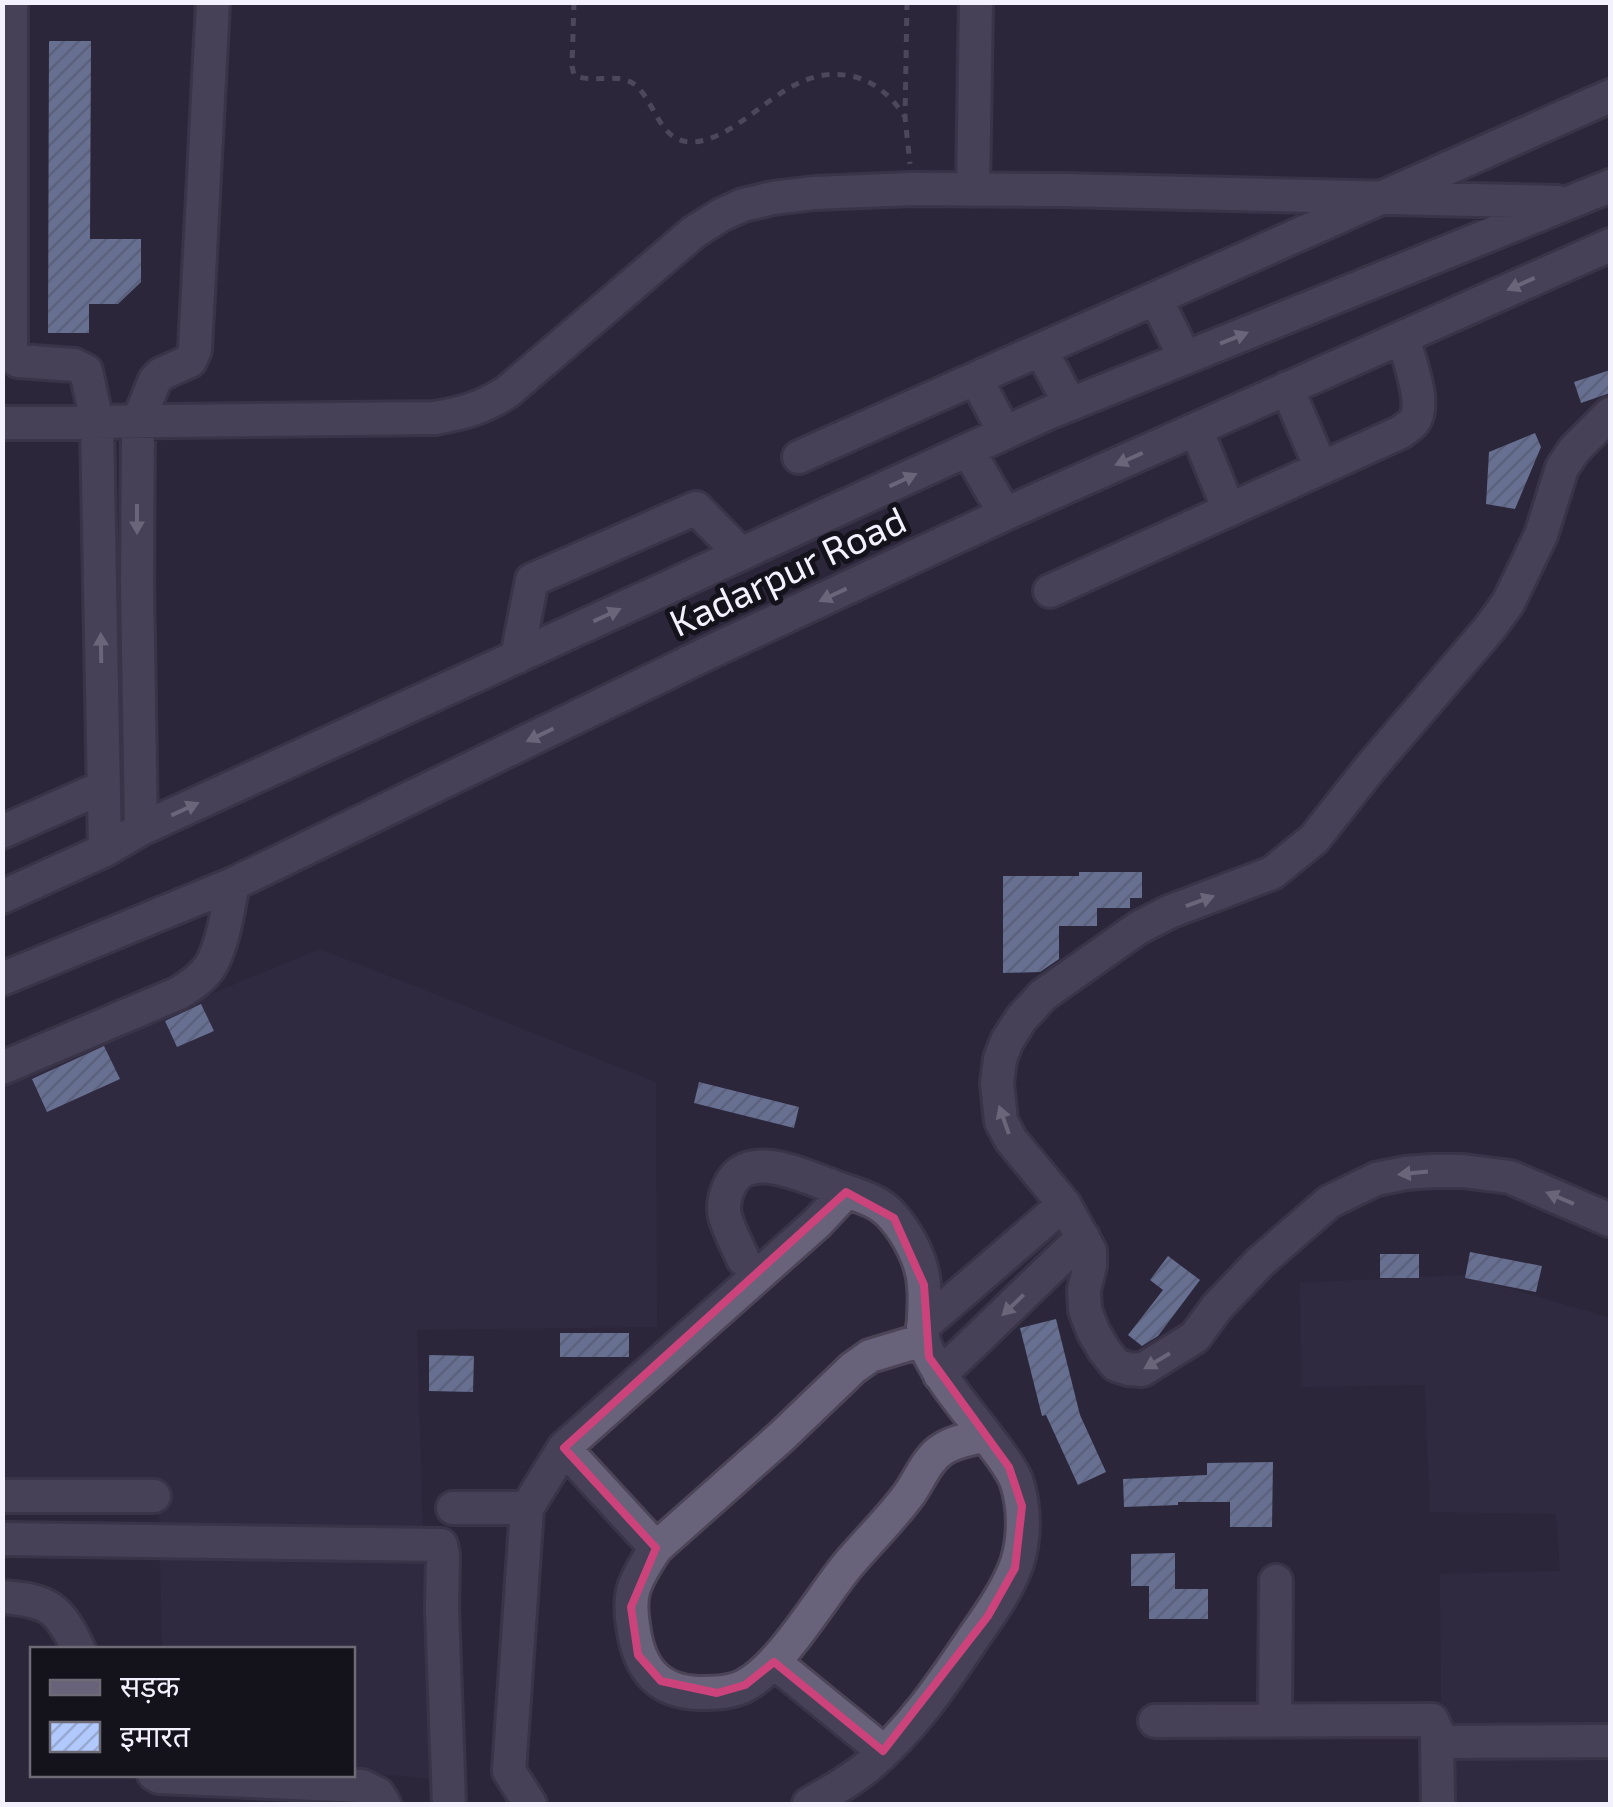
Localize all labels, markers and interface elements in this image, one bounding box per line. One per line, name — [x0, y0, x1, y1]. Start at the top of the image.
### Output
one-way arrow — [1506, 276, 1536, 292]
one-way arrow — [1219, 330, 1249, 346]
one-way arrow — [1114, 451, 1144, 467]
one-way arrow — [889, 471, 918, 488]
street label: Kadarpur Road — [662, 495, 913, 645]
one-way arrow — [129, 504, 145, 536]
one-way arrow — [818, 586, 847, 603]
one-way arrow — [593, 607, 622, 624]
one-way arrow — [93, 631, 109, 663]
one-way arrow — [525, 726, 554, 743]
one-way arrow — [171, 801, 200, 818]
one-way arrow — [1185, 893, 1215, 908]
one-way arrow — [995, 1105, 1010, 1135]
one-way arrow — [1396, 1165, 1428, 1181]
one-way arrow — [1545, 1190, 1575, 1206]
one-way arrow — [1001, 1293, 1025, 1316]
one-way arrow — [1143, 1352, 1171, 1369]
legend — [30, 1647, 355, 1777]
text: सड़क — [120, 1667, 180, 1704]
text: इमारत — [120, 1717, 191, 1753]

